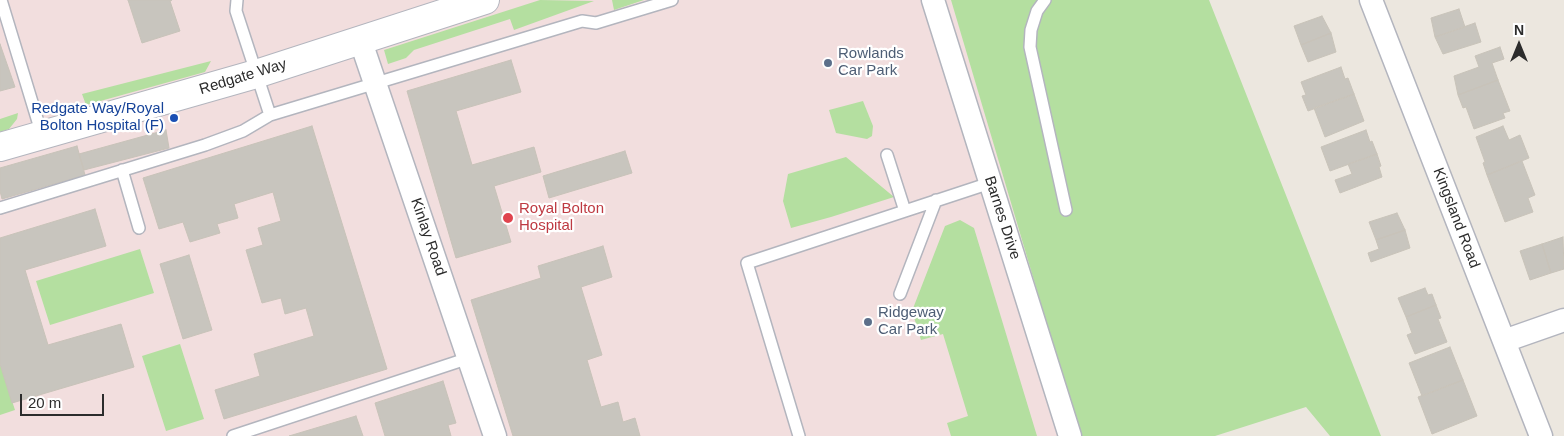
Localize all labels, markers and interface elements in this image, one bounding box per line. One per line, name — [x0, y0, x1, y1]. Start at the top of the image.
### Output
north arrow — [1494, 20, 1544, 70]
text: N — [1514, 22, 1524, 38]
place label: Rowlands Car Park — [838, 45, 904, 80]
street label: Redgate Way — [197, 55, 289, 99]
marker: Rowlands Car Park — [822, 57, 834, 69]
place label: Redgate Way/Royal Bolton Hospital (F) — [31, 100, 164, 135]
marker: Redgate Way/Royal Bolton Hospital (F) — [168, 112, 180, 124]
street label: Kingsland Road — [1429, 165, 1483, 271]
street label: Barnes Drive — [980, 174, 1024, 262]
street label: Kinlay Road — [406, 196, 450, 278]
place label: Royal Bolton Hospital — [519, 200, 604, 235]
marker: Royal Bolton Hospital — [501, 211, 515, 225]
place label: Ridgeway Car Park — [878, 304, 944, 339]
marker: Ridgeway Car Park — [862, 316, 874, 328]
scale bar — [22, 384, 106, 416]
text: 20 m — [28, 394, 61, 411]

